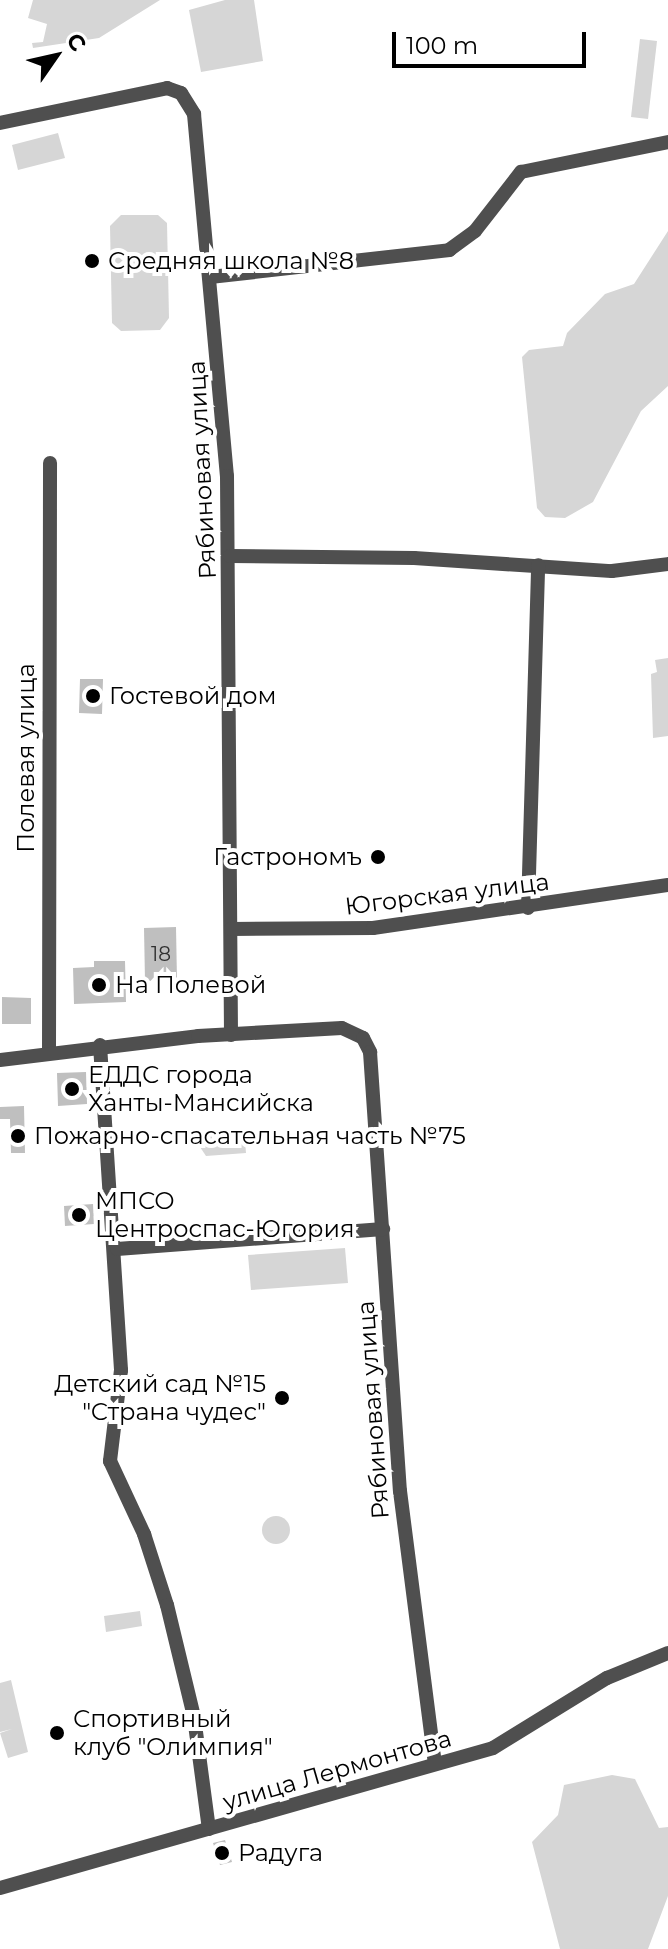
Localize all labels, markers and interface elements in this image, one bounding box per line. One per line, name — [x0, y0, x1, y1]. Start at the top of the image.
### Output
north arrow — [16, 16, 96, 96]
scale bar — [396, 16, 590, 66]
text: С — [61, 28, 92, 56]
text: 100 m — [406, 31, 478, 60]
place label: Средняя школа №8 — [108, 247, 354, 275]
marker: Средняя школа №8 — [83, 252, 101, 270]
street label: Рябиновая улица — [182, 360, 222, 580]
street label: Полевая улица — [12, 663, 40, 853]
place label: Гостевой дом — [109, 682, 277, 710]
marker: Гостевой дом — [84, 687, 102, 705]
place label: Гастрономъ — [213, 843, 362, 871]
marker: Гастрономъ — [369, 848, 387, 866]
street label: Югорская улица — [343, 867, 551, 921]
house number: 18 — [151, 942, 171, 966]
place label: На Полевой — [115, 971, 266, 999]
marker: На Полевой — [90, 976, 108, 994]
place label: ЕДДС города Ханты-Мансийска — [88, 1061, 314, 1117]
marker: ЕДДС города Ханты-Мансийска — [63, 1080, 81, 1098]
place label: Пожарно-спасательная часть №75 — [34, 1122, 466, 1150]
marker: Пожарно-спасательная часть №75 — [9, 1127, 27, 1145]
place label: МПСО Центроспас-Югория — [95, 1187, 355, 1243]
marker: МПСО Центроспас-Югория — [70, 1206, 88, 1224]
street label: Рябиновая улица — [351, 1300, 395, 1520]
place label: Детский сад №15 "Страна чудес" — [54, 1370, 266, 1426]
marker: Детский сад №15 "Страна чудес" — [273, 1389, 291, 1407]
place label: Спортивный клуб "Олимпия" — [73, 1705, 273, 1761]
marker: Спортивный клуб "Олимпия" — [48, 1724, 66, 1742]
street label: улица Лермонтова — [219, 1724, 455, 1816]
place label: Радуга — [238, 1839, 323, 1867]
marker: Радуга — [213, 1844, 231, 1862]

